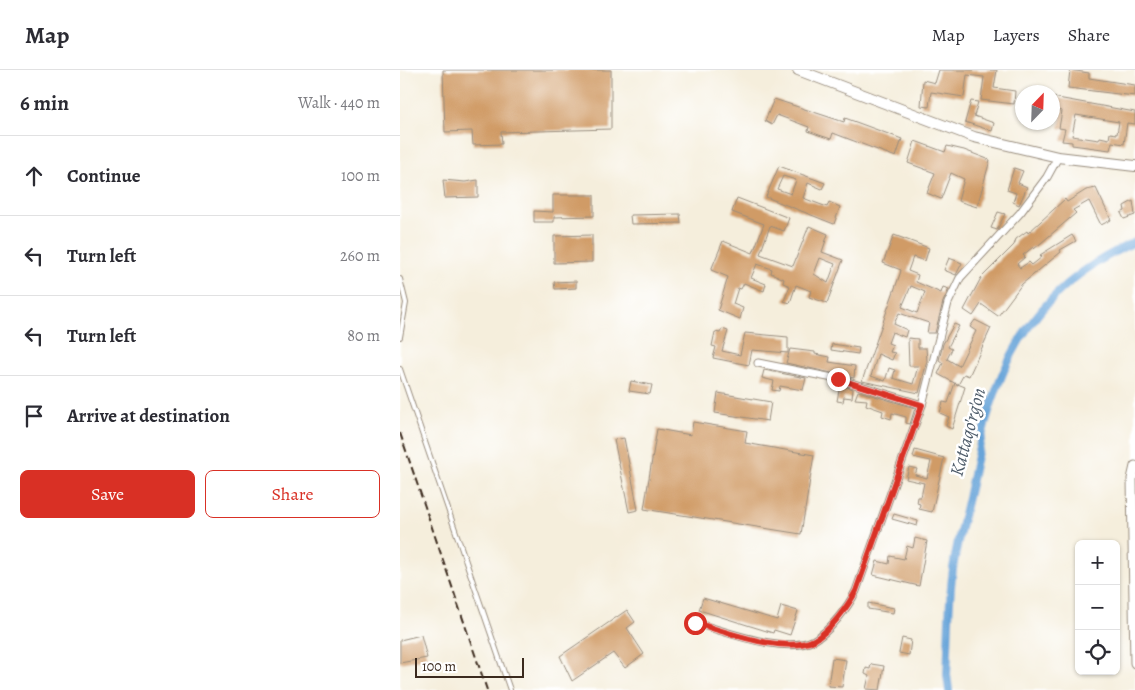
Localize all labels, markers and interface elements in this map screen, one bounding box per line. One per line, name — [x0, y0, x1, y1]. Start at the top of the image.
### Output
text: Map — [25, 19, 69, 51]
text: Map — [932, 23, 965, 47]
text: Layers — [993, 23, 1040, 47]
text: Share — [1068, 23, 1110, 47]
north arrow — [1015, 85, 1060, 130]
text: 6 min — [20, 89, 69, 117]
text: Walk · 440 m — [298, 92, 380, 114]
icon: ahead — [20, 162, 48, 190]
text: Continue — [67, 163, 141, 189]
text: 100 m — [341, 165, 380, 187]
icon: left — [20, 242, 48, 270]
text: Turn left — [67, 243, 136, 269]
text: 260 m — [340, 245, 380, 267]
icon: left — [20, 322, 48, 350]
text: Turn left — [67, 323, 136, 349]
text: 80 m — [347, 325, 380, 347]
route end — [827, 368, 850, 391]
water label: Kattaqo'rg'on — [944, 385, 992, 479]
icon: arrive — [20, 402, 48, 430]
text: Arrive at destination — [67, 403, 230, 429]
button: Save — [20, 470, 195, 518]
button: Share — [205, 470, 380, 518]
map controls — [1075, 540, 1120, 675]
button: + — [1075, 540, 1120, 585]
button: − — [1075, 585, 1120, 630]
route start — [684, 612, 707, 635]
button: locate — [1075, 630, 1120, 675]
scale bar — [415, 655, 524, 678]
text: 100 m — [422, 657, 456, 676]

